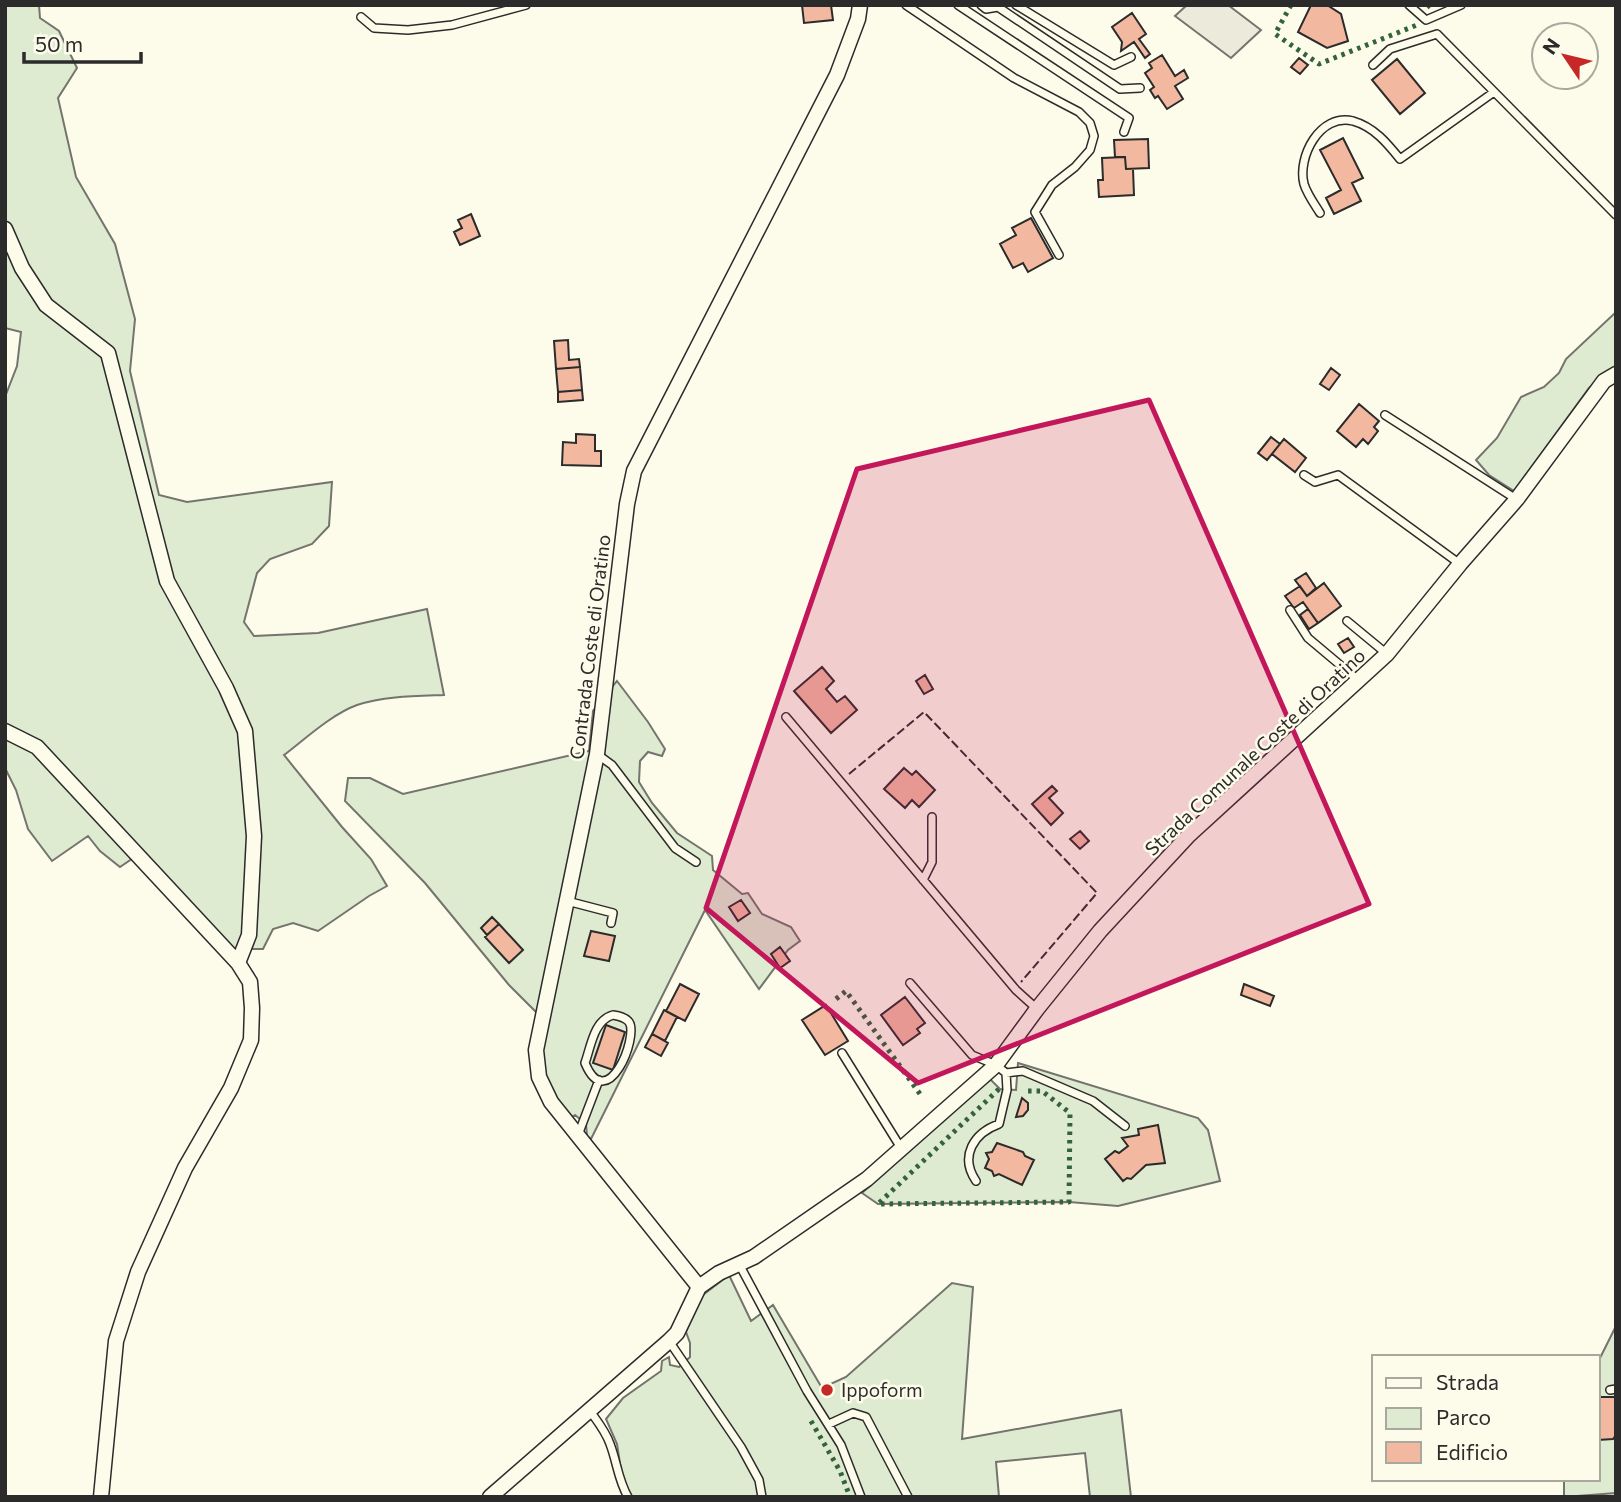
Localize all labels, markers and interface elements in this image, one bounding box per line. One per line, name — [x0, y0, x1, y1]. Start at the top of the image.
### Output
scale bar — [24, 21, 142, 65]
north arrow — [1530, 21, 1600, 91]
text: 50 m — [35, 31, 83, 56]
text: N — [1537, 34, 1564, 58]
street label: Contrada Coste di Oratino — [564, 533, 615, 761]
street label: Strada Comunale Coste di Oratino — [1140, 643, 1370, 860]
legend — [1372, 1355, 1600, 1481]
text: Strada — [1436, 1369, 1499, 1394]
place label: Ippoform — [841, 1378, 923, 1401]
marker: Ippoform — [819, 1382, 835, 1398]
text: Parco — [1436, 1404, 1491, 1429]
text: Edificio — [1436, 1439, 1508, 1464]

